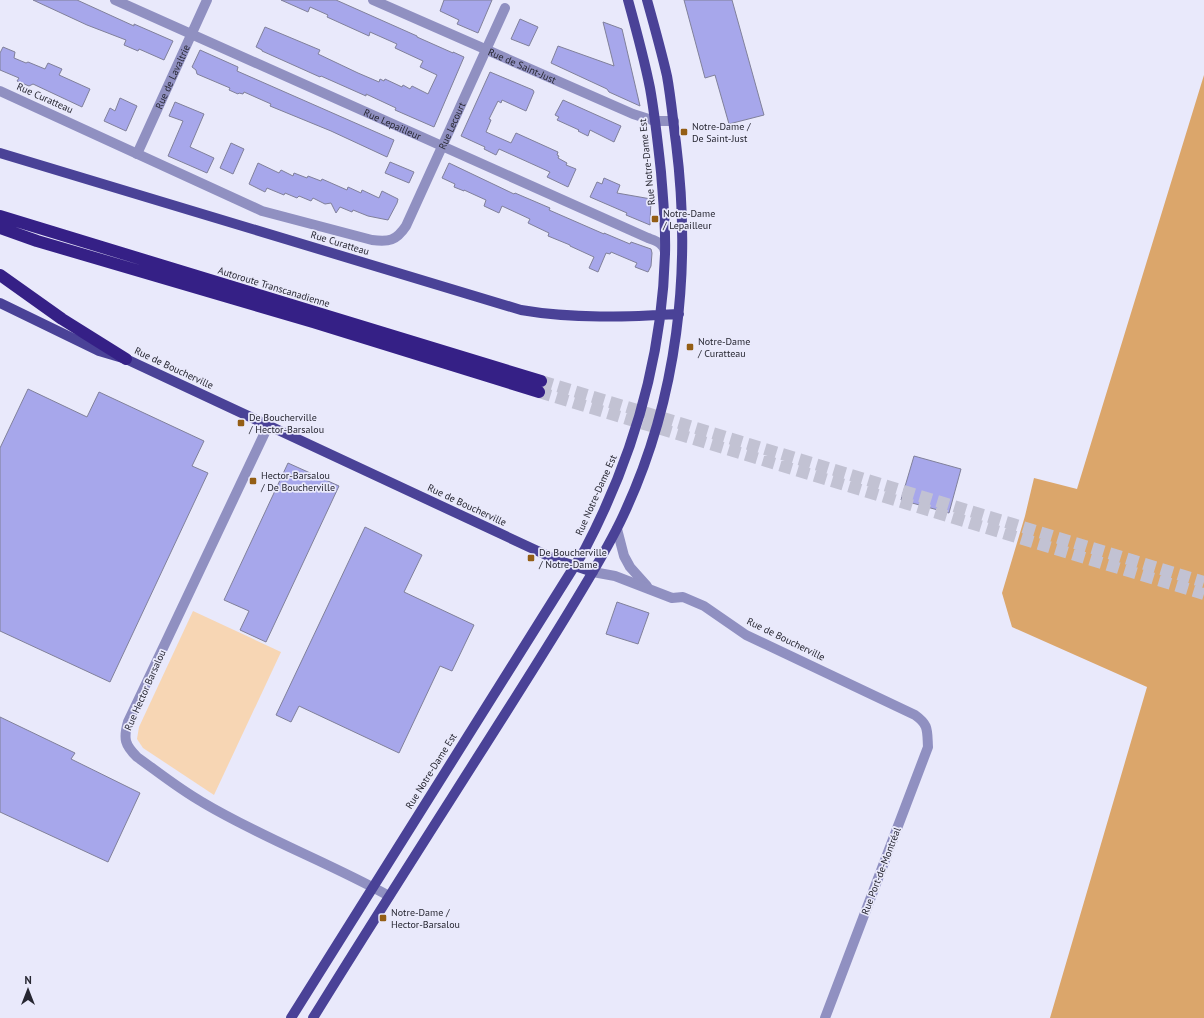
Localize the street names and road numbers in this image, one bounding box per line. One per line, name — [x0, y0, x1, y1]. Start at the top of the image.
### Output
street label: Rue de Lavaltrie — [152, 42, 192, 111]
street label: Rue de Saint-Just — [486, 45, 559, 86]
street label: Rue Curatteau — [15, 80, 75, 116]
street label: Rue Lecourt — [435, 99, 468, 151]
street label: Rue Lepailleur — [362, 105, 424, 143]
street label: Rue Notre-Dame Est — [636, 118, 658, 206]
street label: Rue Curatteau — [309, 228, 371, 258]
street label: Autoroute Transcanadienne — [216, 264, 332, 310]
street label: Rue de Boucherville — [132, 344, 216, 392]
street label: Rue Notre-Dame Est — [572, 452, 620, 537]
street label: Rue de Boucherville — [425, 481, 509, 529]
street label: Rue de Boucherville — [745, 614, 827, 664]
street label: Rue Hector Barsalou — [121, 648, 169, 732]
street label: Rue Notre-Dame Est — [402, 730, 460, 811]
street label: Rue Port-de-Montréal — [858, 825, 904, 917]

